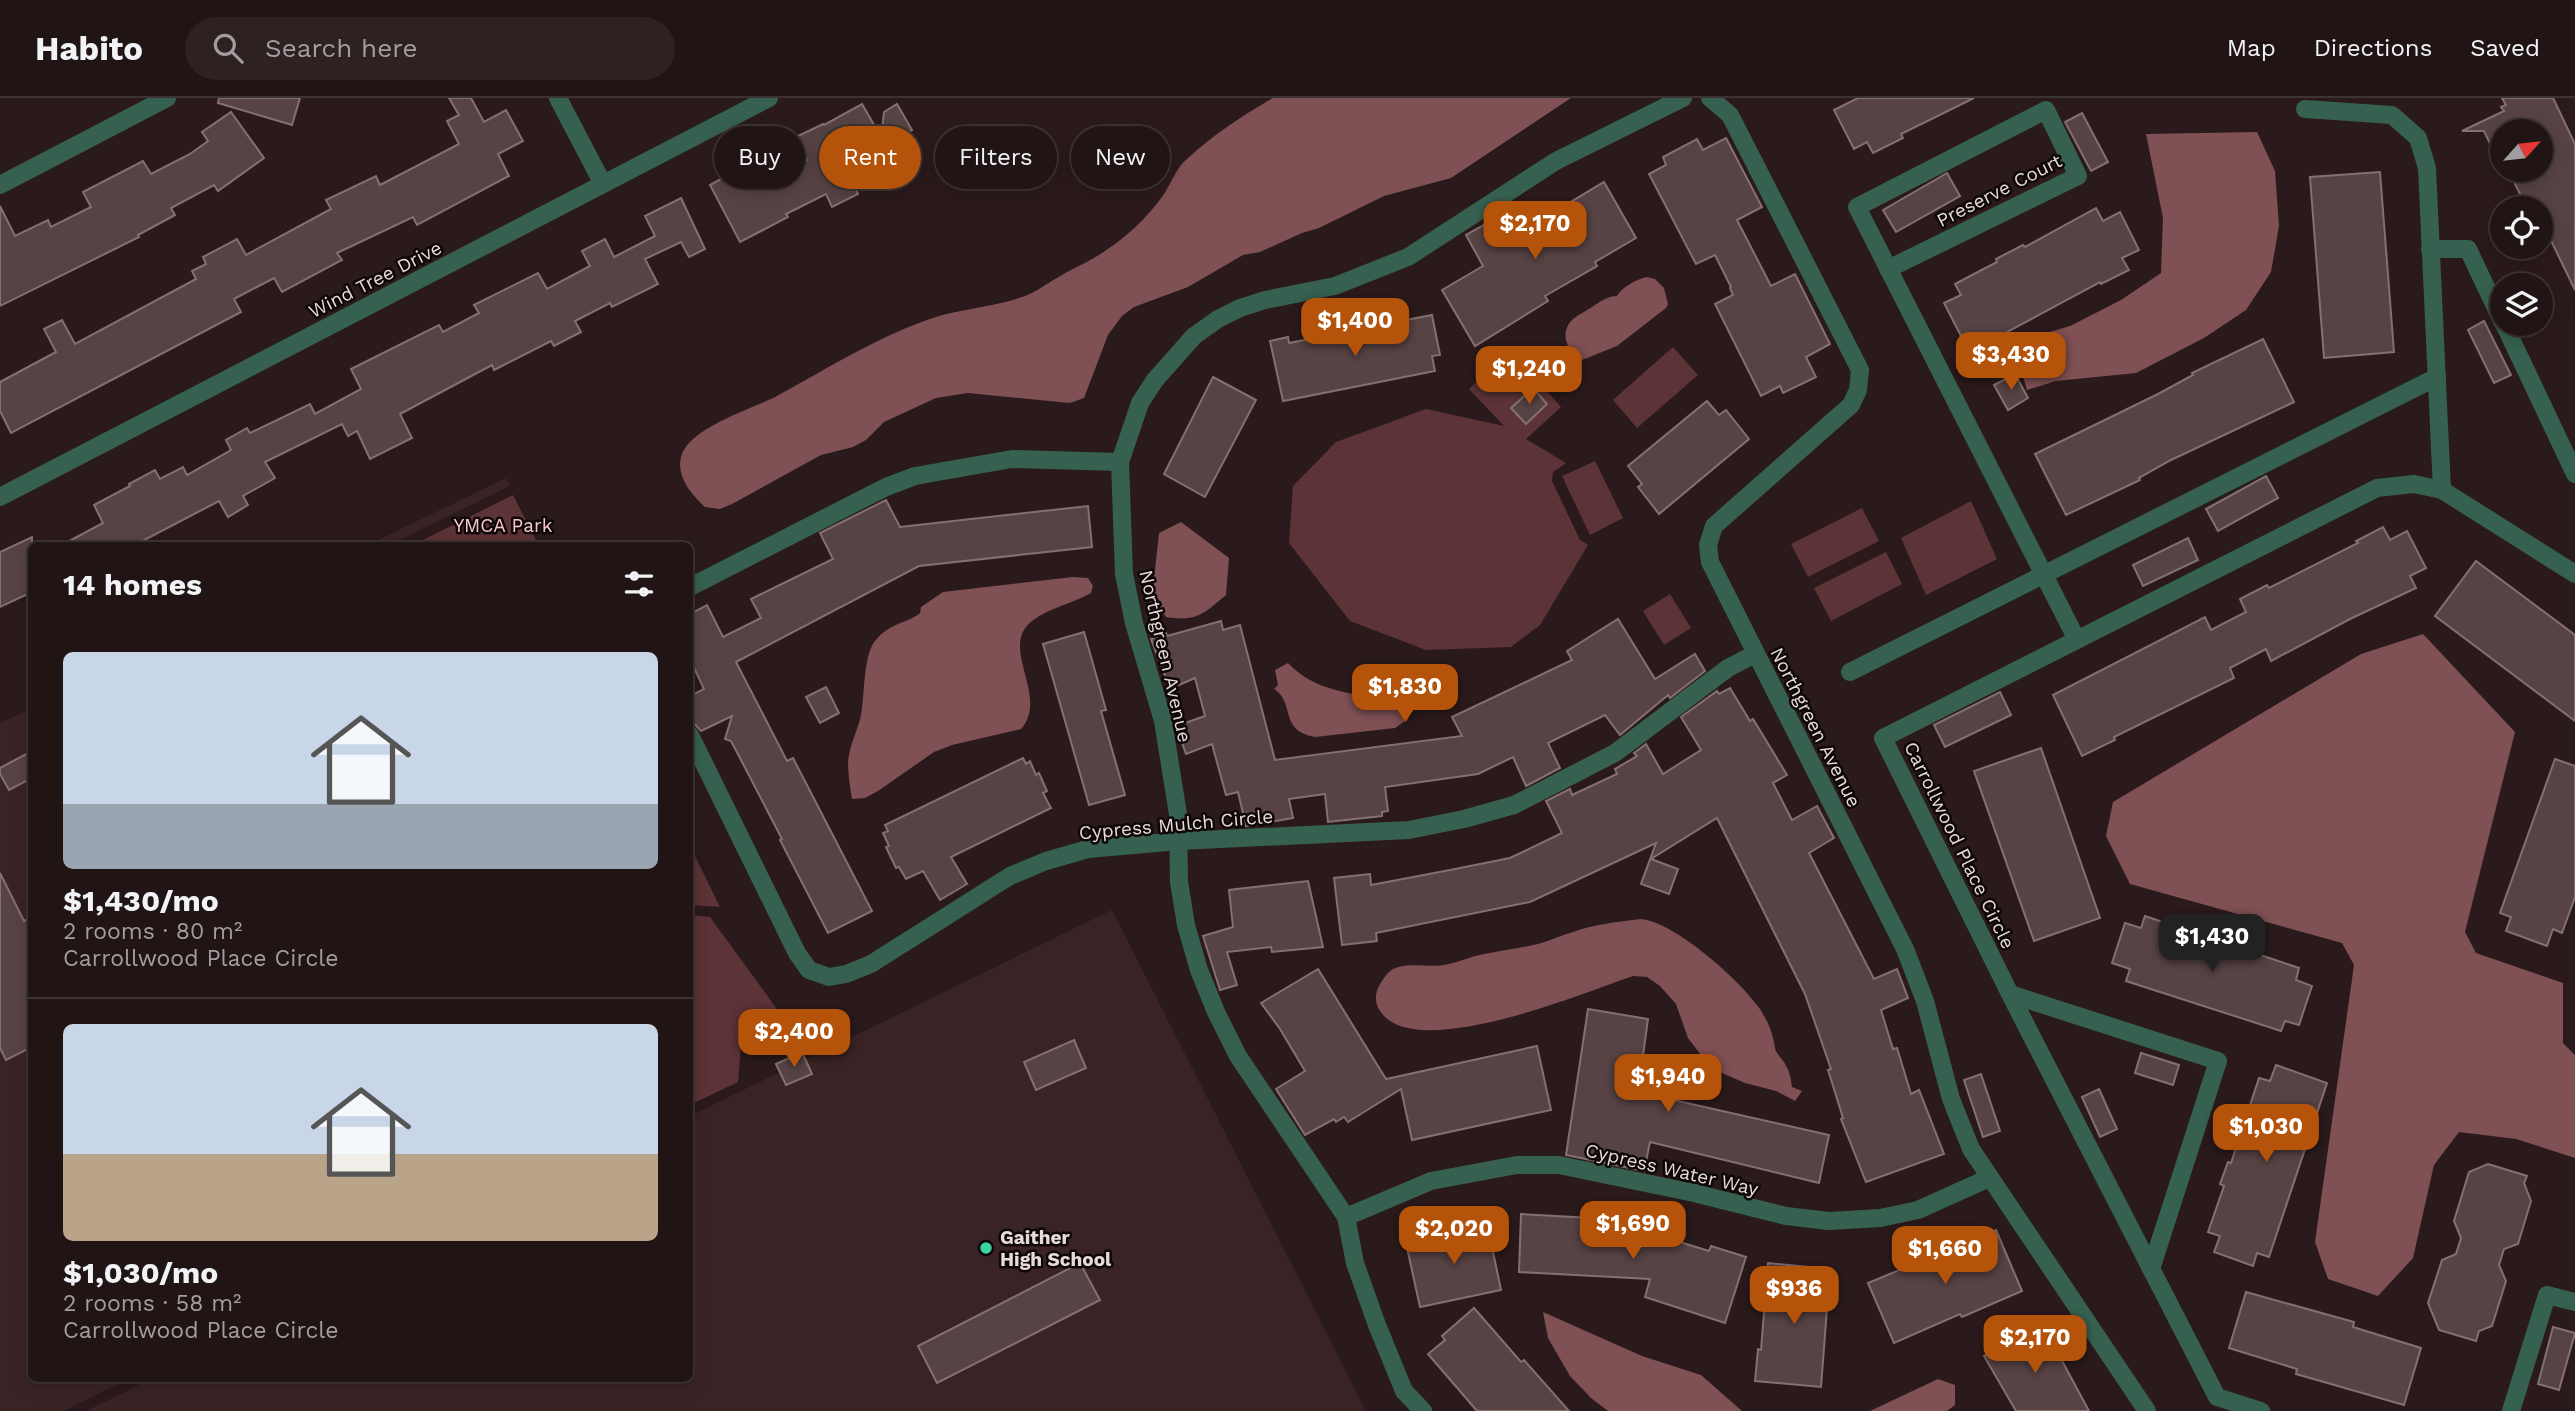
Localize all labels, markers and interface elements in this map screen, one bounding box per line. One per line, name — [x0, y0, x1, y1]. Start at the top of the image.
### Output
search box — [185, 17, 675, 80]
text: Habito — [35, 29, 143, 68]
icon: search — [209, 29, 247, 67]
text: Search here — [265, 33, 417, 63]
text: Map — [2227, 34, 2276, 62]
text: Directions — [2314, 34, 2432, 62]
text: Saved — [2470, 34, 2540, 62]
north arrow — [2490, 119, 2553, 182]
map controls — [2490, 119, 2553, 336]
chip: Buy — [714, 126, 805, 189]
chip: Rent — [819, 126, 921, 189]
chip: Filters — [935, 126, 1057, 189]
chip: New — [1071, 126, 1170, 189]
street label: Preserve Court — [1933, 149, 2066, 232]
button: locate — [2490, 196, 2553, 259]
pin: $2,170 — [1478, 202, 1592, 261]
text: $2,170 — [1500, 210, 1570, 237]
street label: Wind Tree Drive — [305, 236, 446, 323]
button: layers — [2490, 273, 2553, 336]
pin: $1,400 — [1298, 299, 1412, 358]
text: $1,400 — [1317, 307, 1393, 334]
pin: $3,430 — [1954, 332, 2068, 392]
text: $3,430 — [1972, 341, 2050, 368]
pin: $1,240 — [1472, 346, 1586, 406]
text: $1,240 — [1492, 355, 1566, 382]
park label: YMCA Park — [454, 514, 553, 537]
icon: filters — [620, 565, 658, 603]
text: 14 homes — [63, 567, 202, 602]
street label: Northgreen Avenue — [1134, 568, 1197, 745]
street label: Northgreen Avenue — [1765, 643, 1866, 811]
pin: $1,830 — [1348, 664, 1462, 724]
text: $1,830 — [1368, 673, 1442, 700]
icon: home — [298, 697, 424, 823]
street label: Carrollwood Place Circle — [1899, 738, 2020, 953]
street label: Cypress Mulch Circle — [1078, 805, 1274, 844]
text: $1,430/mo — [63, 883, 219, 918]
pin: $1,430 — [2155, 914, 2269, 974]
text: 2 rooms · 80 m² — [63, 918, 242, 945]
text: $1,430 — [2175, 923, 2249, 950]
text: Carrollwood Place Circle — [63, 945, 339, 972]
pin: $2,400 — [737, 1010, 851, 1069]
text: $2,400 — [754, 1018, 834, 1045]
pin: $1,940 — [1611, 1054, 1725, 1114]
text: $1,940 — [1630, 1063, 1706, 1090]
icon: home — [298, 1069, 424, 1195]
pin: $1,030 — [2209, 1104, 2323, 1164]
text: $1,030 — [2229, 1113, 2303, 1140]
street label: Cypress Water Way — [1583, 1138, 1761, 1201]
pin: $1,690 — [1576, 1202, 1690, 1261]
pin: $2,020 — [1397, 1206, 1511, 1266]
text: $1,690 — [1596, 1210, 1670, 1237]
text: $2,020 — [1415, 1215, 1493, 1242]
place label: Gaither High School — [1000, 1226, 1112, 1271]
pin: $1,660 — [1888, 1226, 2002, 1286]
text: $1,660 — [1908, 1235, 1982, 1262]
marker: Gaither High School — [978, 1240, 994, 1256]
text: $1,030/mo — [63, 1255, 218, 1290]
pin: $936 — [1753, 1266, 1835, 1326]
text: $936 — [1766, 1275, 1822, 1302]
text: 2 rooms · 58 m² — [63, 1290, 242, 1317]
pin: $2,170 — [1978, 1316, 2092, 1375]
text: Carrollwood Place Circle — [63, 1317, 339, 1344]
text: $2,170 — [2000, 1324, 2070, 1351]

